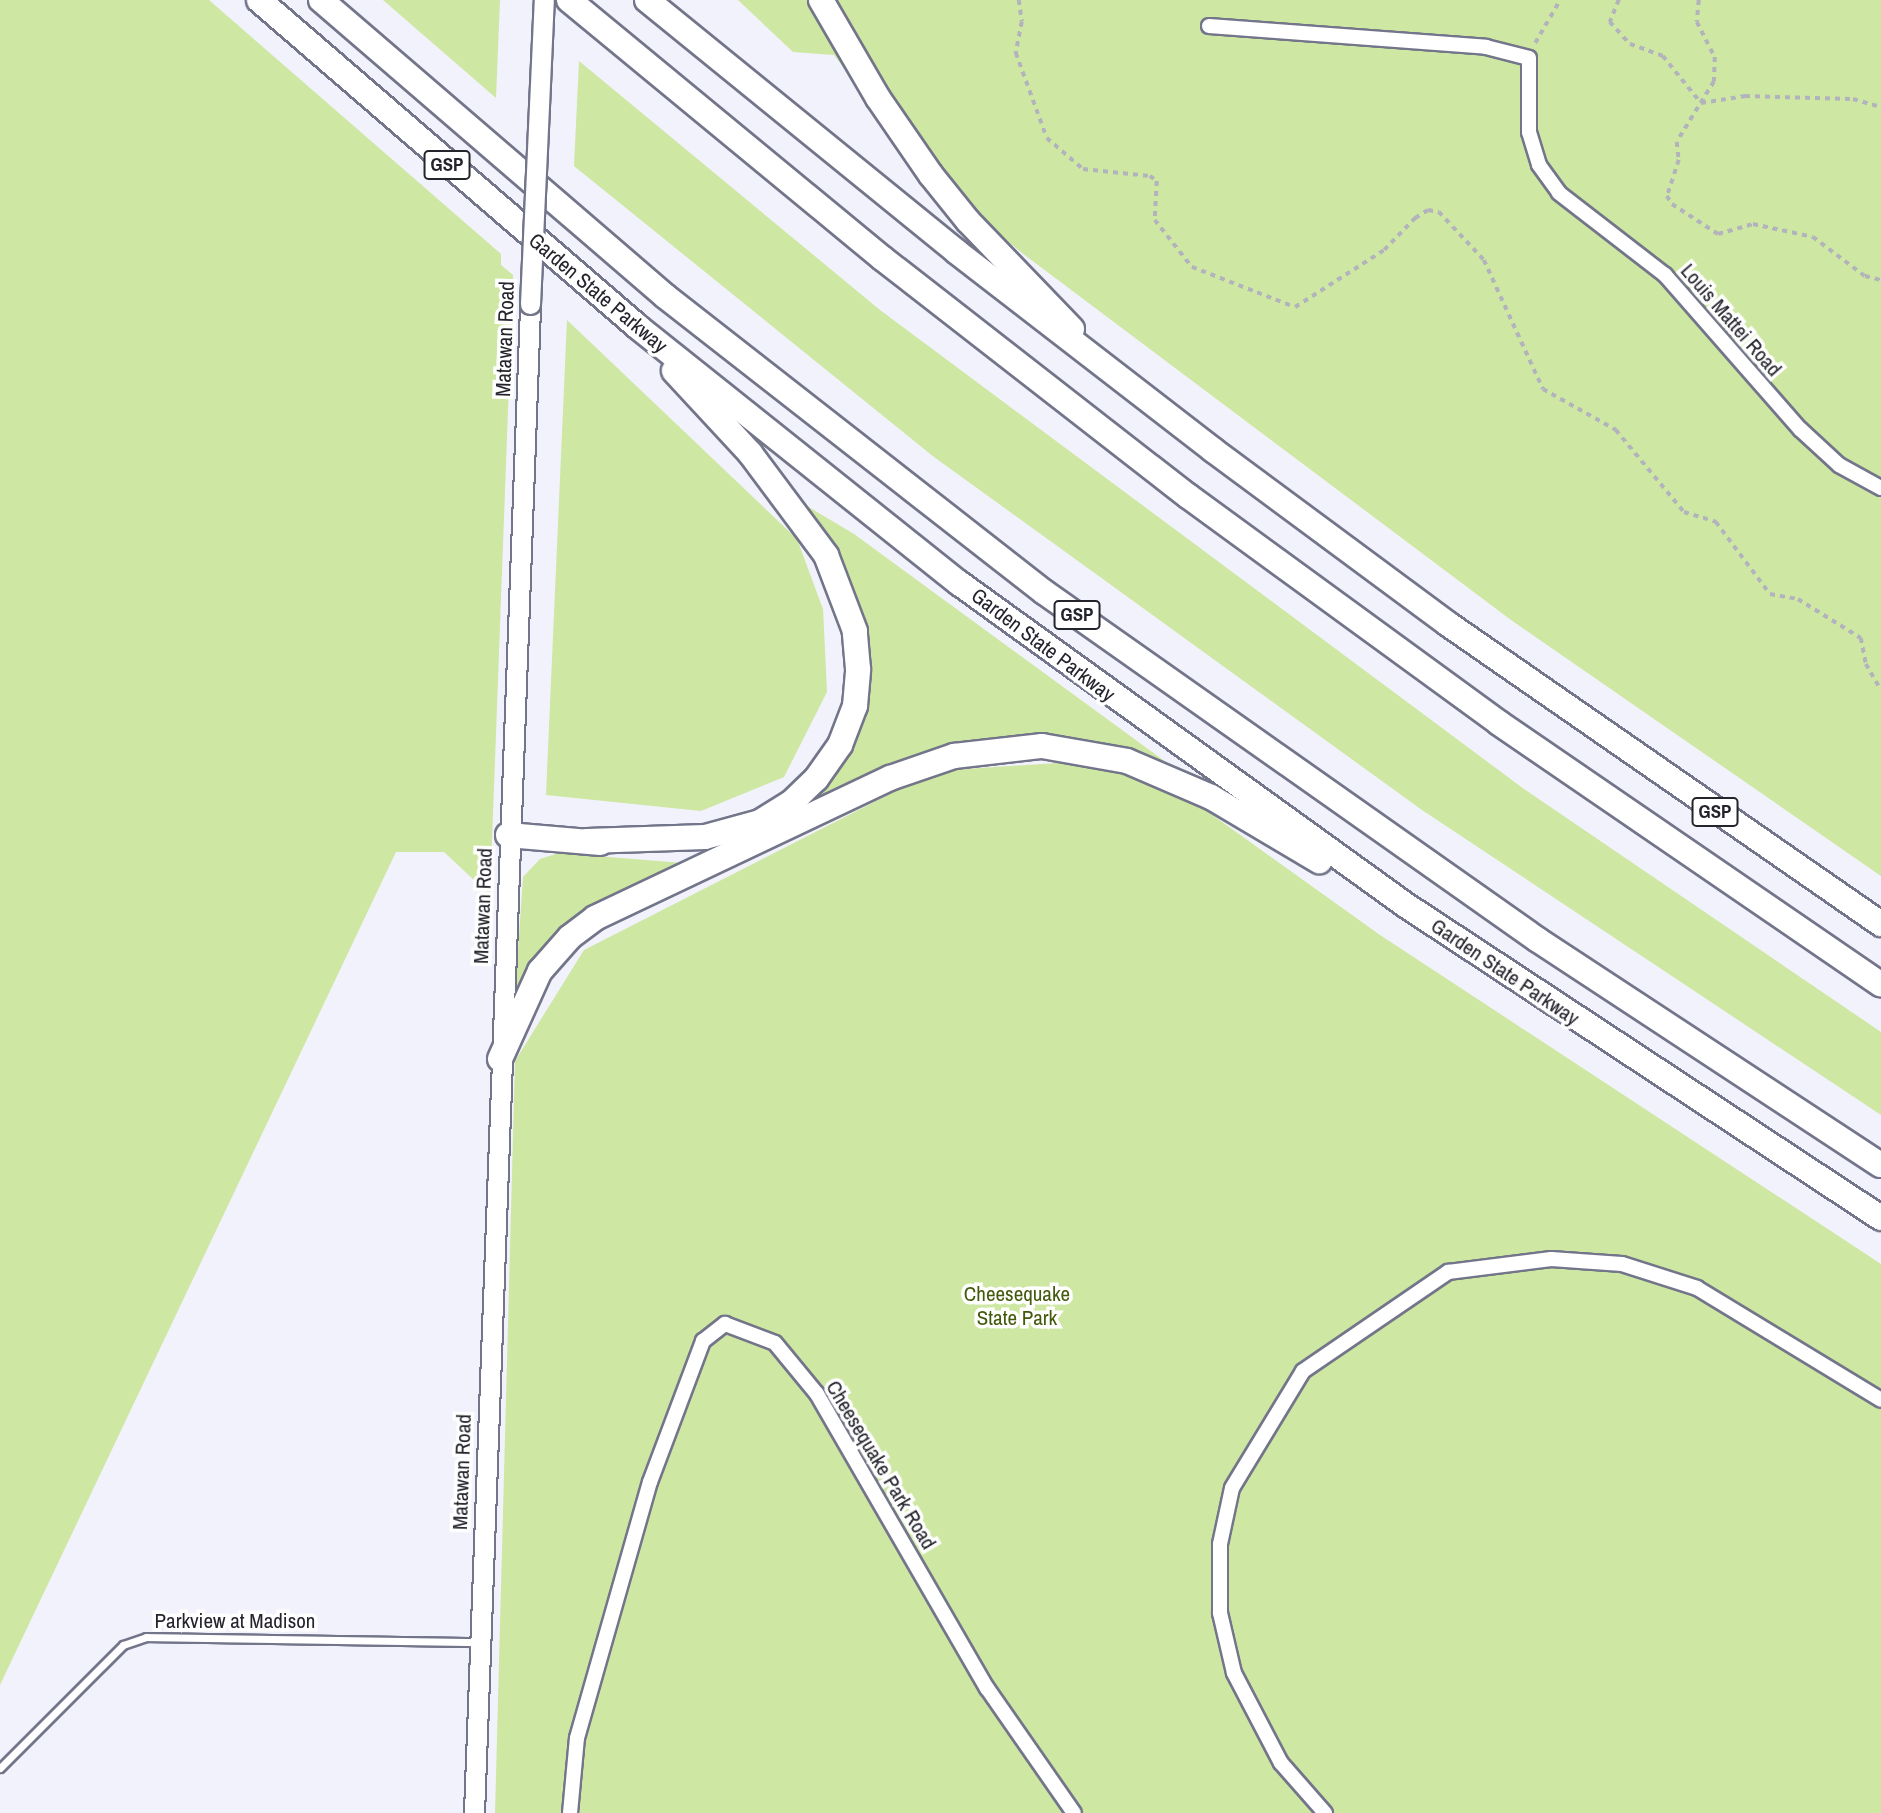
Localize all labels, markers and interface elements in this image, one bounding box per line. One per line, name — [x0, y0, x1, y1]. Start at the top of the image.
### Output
road number: GSP — [422, 150, 472, 181]
street label: Garden State Parkway — [524, 228, 672, 358]
street label: Louis Mattei Road — [1675, 259, 1787, 381]
street label: Matawan Road — [490, 281, 520, 397]
street label: Garden State Parkway — [966, 583, 1120, 707]
road number: GSP — [1052, 600, 1102, 630]
road number: GSP — [1690, 796, 1740, 828]
street label: Matawan Road — [468, 848, 498, 964]
street label: Garden State Parkway — [1426, 913, 1584, 1031]
park label: Cheesequake State Park — [964, 1281, 1070, 1331]
street label: Cheesequake Park Road — [821, 1376, 941, 1554]
street label: Matawan Road — [447, 1414, 477, 1530]
street label: Parkview at Madison — [155, 1608, 315, 1634]

